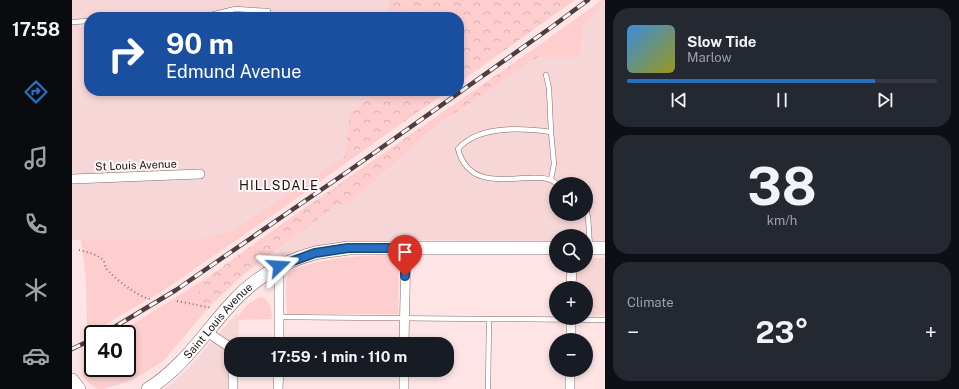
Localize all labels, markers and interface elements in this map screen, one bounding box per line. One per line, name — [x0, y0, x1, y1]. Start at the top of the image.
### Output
text: 17:58 — [12, 19, 60, 40]
text: 90 m — [166, 27, 234, 60]
icon: right — [100, 28, 152, 80]
text: Slow Tide — [687, 33, 756, 50]
text: Marlow — [687, 50, 732, 65]
text: Edmund Avenue — [166, 61, 301, 82]
icon: directions — [22, 78, 50, 106]
icon: previous — [668, 89, 690, 111]
icon: pause — [771, 89, 793, 111]
icon: next — [874, 89, 896, 111]
icon: music — [22, 144, 50, 172]
text: 38 — [747, 156, 817, 217]
street label: St Louis Avenue — [95, 158, 177, 172]
map controls — [549, 177, 593, 377]
button: sound — [549, 177, 593, 221]
district label: HILLSDALE — [239, 178, 319, 193]
icon: phone — [22, 210, 50, 238]
text: km/h — [767, 213, 797, 228]
button: search — [549, 229, 593, 273]
pin — [388, 235, 422, 276]
icon: arrive — [394, 241, 416, 263]
position arrow — [258, 245, 300, 287]
icon: climate — [22, 276, 50, 304]
street label: Saint Louis Avenue — [181, 281, 255, 361]
button: + — [549, 281, 593, 325]
text: Climate — [627, 295, 674, 310]
text: 23° — [755, 314, 809, 350]
text: − — [627, 319, 639, 345]
text: + — [925, 319, 937, 345]
speed limit sign: 40 — [84, 325, 136, 377]
button: − — [549, 333, 593, 377]
icon: car — [22, 342, 50, 370]
text: 17:59 · 1 min · 110 m — [271, 348, 407, 365]

